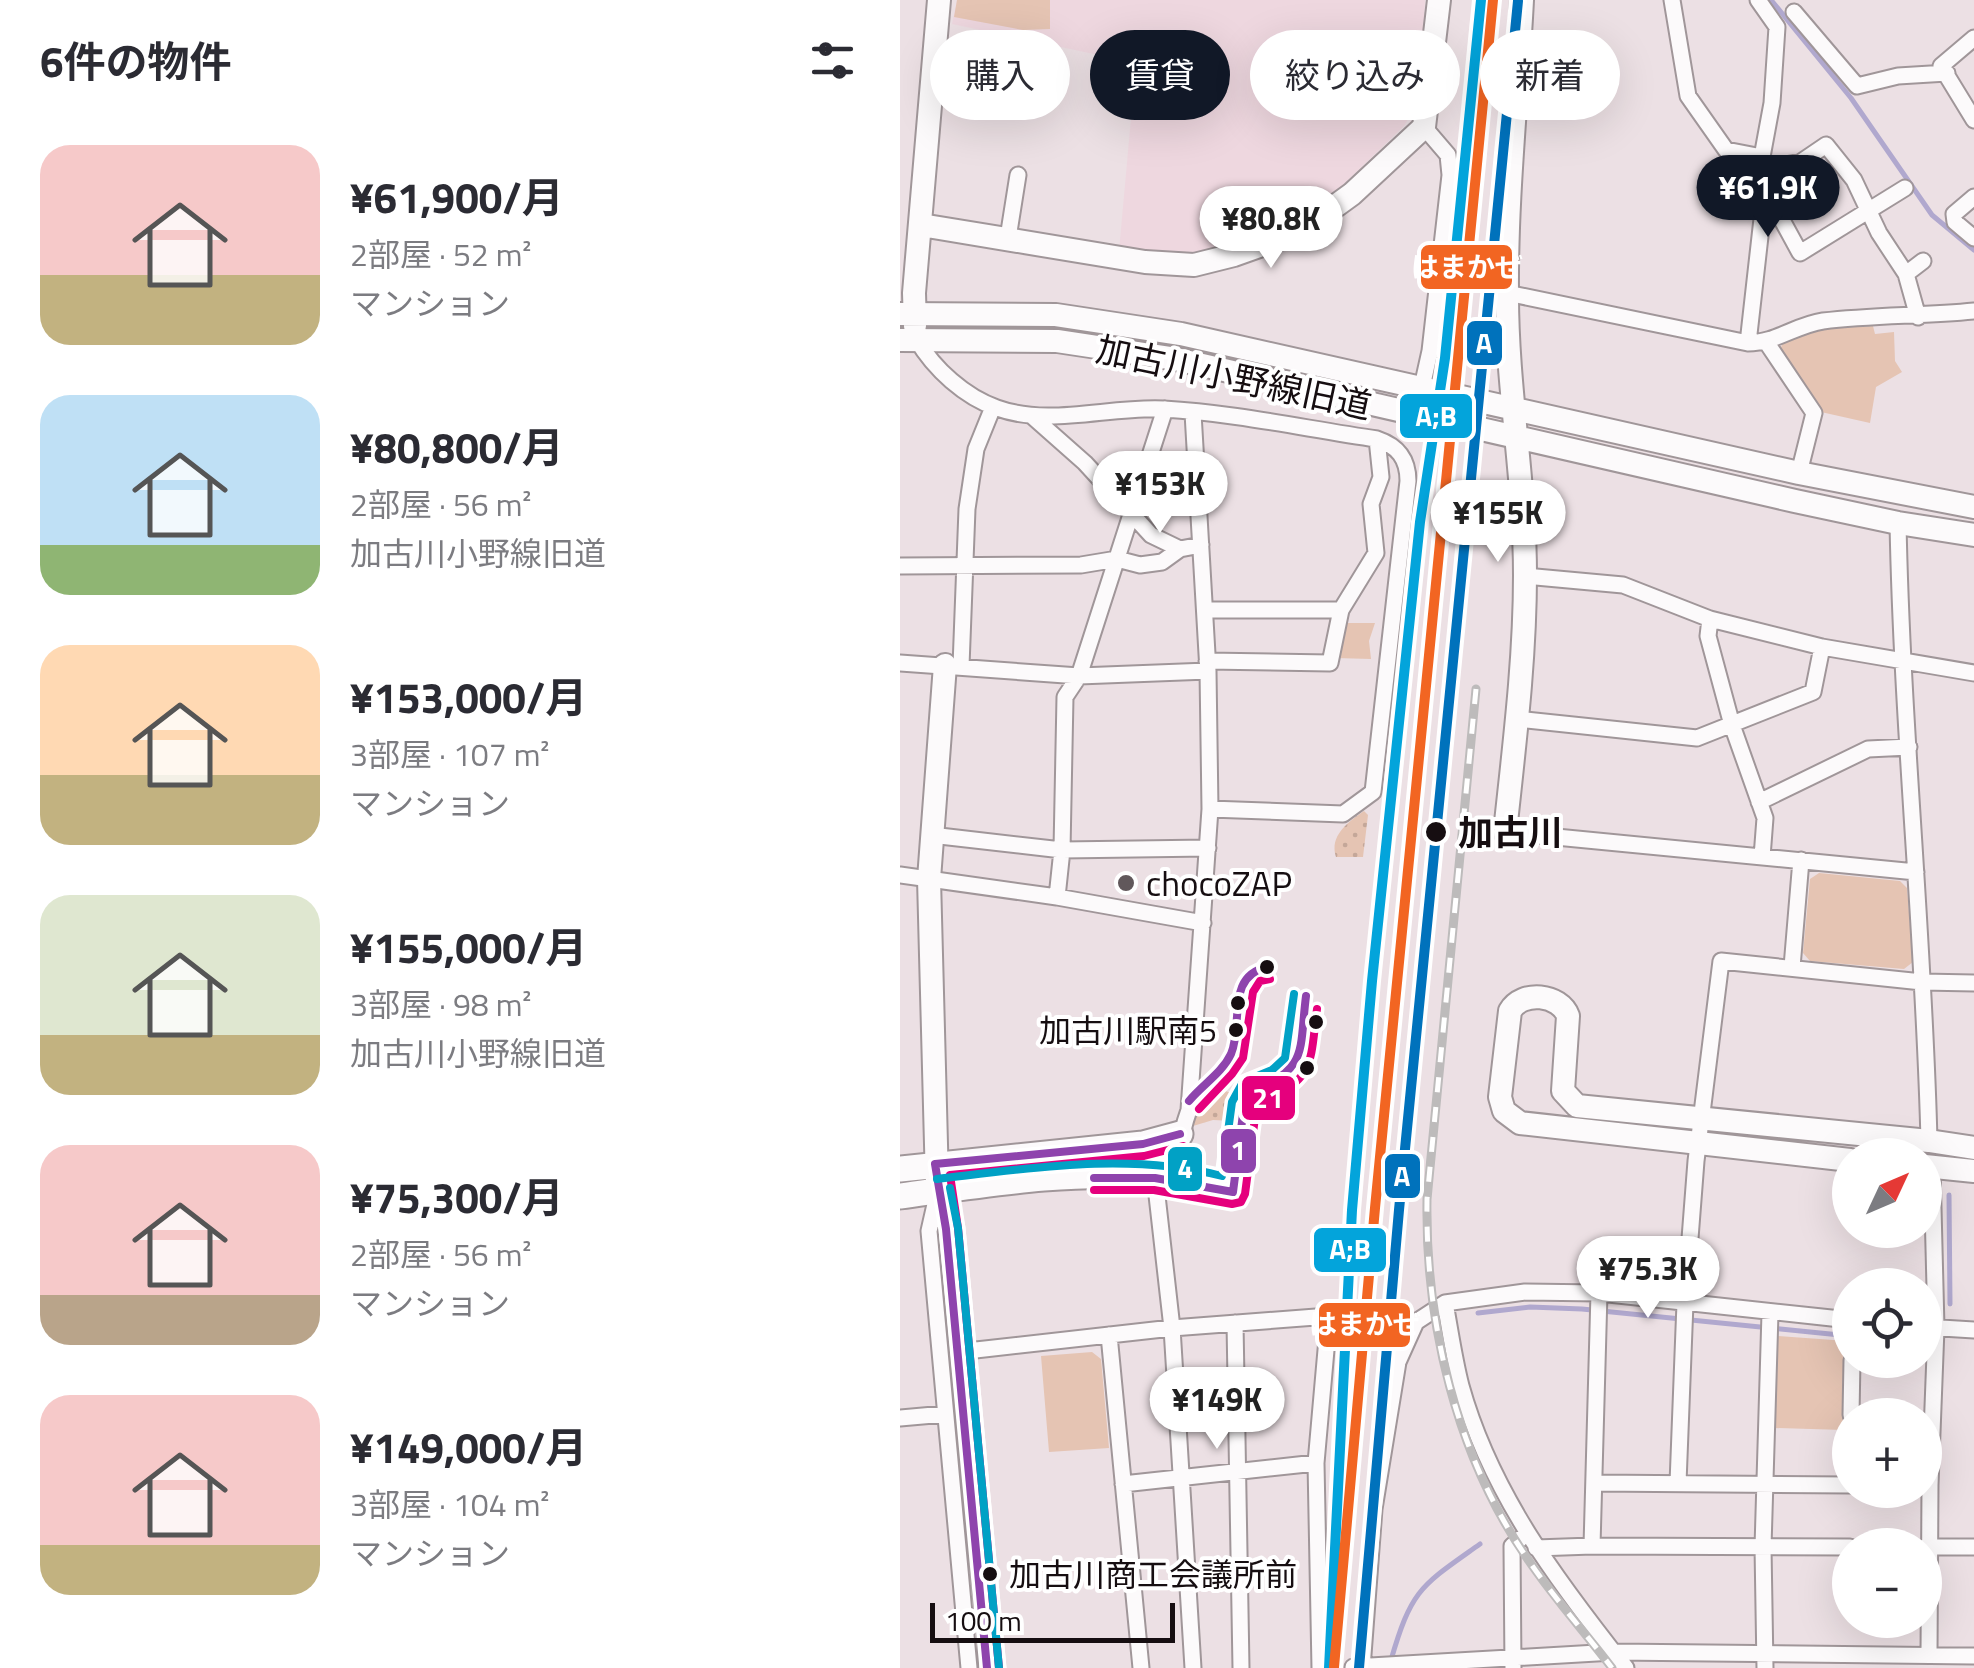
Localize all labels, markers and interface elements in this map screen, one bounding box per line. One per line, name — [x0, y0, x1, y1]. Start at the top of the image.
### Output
text: 6件の物件 — [40, 29, 232, 93]
chip: 購入 — [930, 30, 1070, 120]
chip: 賃貸 — [1090, 30, 1230, 120]
chip: 絞り込み — [1250, 30, 1460, 120]
chip: 新着 — [1480, 30, 1620, 120]
icon: filters — [805, 33, 860, 88]
pin: ¥61.9K — [1687, 155, 1849, 240]
text: ¥61.9K — [1719, 163, 1817, 211]
text: ¥61,900/月 — [350, 165, 564, 229]
icon: home — [120, 185, 240, 305]
pin: ¥80.8K — [1190, 186, 1352, 271]
text: ¥80.8K — [1222, 194, 1320, 242]
text: 2部屋 · 52 m² — [350, 230, 532, 278]
line badge: はまかぜ — [1419, 243, 1514, 291]
text: はまかぜ — [1411, 245, 1523, 288]
text: マンション — [350, 279, 510, 327]
line badge: A — [1465, 319, 1504, 367]
street label: 加古川小野線旧道 — [1091, 321, 1377, 433]
text: A — [1476, 321, 1493, 364]
line badge: A;B — [1398, 392, 1474, 440]
text: A;B — [1415, 394, 1457, 437]
text: ¥80,800/月 — [350, 415, 564, 479]
icon: home — [120, 435, 240, 555]
pin: ¥153K — [1090, 451, 1230, 536]
text: ¥153K — [1115, 459, 1205, 507]
text: 2部屋 · 56 m² — [350, 480, 532, 528]
pin: ¥155K — [1428, 480, 1568, 565]
text: ¥155K — [1453, 488, 1543, 536]
text: 加古川小野線旧道 — [350, 529, 606, 577]
text: ¥153,000/月 — [350, 665, 587, 729]
icon: home — [120, 685, 240, 805]
text: 3部屋 · 107 m² — [350, 730, 549, 778]
text: マンション — [350, 779, 510, 827]
place label: 加古川 — [1458, 805, 1563, 859]
marker: 加古川 — [1423, 819, 1449, 845]
place label: chocoZAP — [1146, 856, 1292, 910]
marker: chocoZAP — [1115, 872, 1137, 894]
text: ¥155,000/月 — [350, 915, 587, 979]
icon: home — [120, 935, 240, 1055]
unlabelled marker — [1257, 957, 1277, 977]
text: 3部屋 · 98 m² — [350, 980, 532, 1028]
unlabelled marker — [1228, 993, 1248, 1013]
place label: 加古川駅南5 — [1039, 1006, 1217, 1054]
unlabelled marker — [1306, 1012, 1326, 1032]
marker: 加古川駅南5 — [1226, 1020, 1246, 1040]
text: 加古川小野線旧道 — [350, 1029, 606, 1077]
unlabelled marker — [1297, 1058, 1317, 1078]
line badge: 21 — [1240, 1074, 1297, 1122]
text: 21 — [1252, 1076, 1284, 1119]
line badge: 1 — [1219, 1127, 1258, 1175]
text: 1 — [1230, 1128, 1246, 1171]
north arrow — [1832, 1138, 1942, 1248]
map controls — [1832, 1138, 1942, 1638]
line badge: 4 — [1166, 1145, 1204, 1193]
text: 4 — [1177, 1146, 1193, 1189]
line badge: A — [1383, 1152, 1422, 1200]
text: A — [1394, 1154, 1411, 1197]
text: ¥75,300/月 — [350, 1165, 564, 1229]
icon: home — [120, 1185, 240, 1305]
line badge: A;B — [1312, 1226, 1388, 1274]
text: A;B — [1329, 1227, 1371, 1270]
text: 2部屋 · 56 m² — [350, 1230, 532, 1278]
pin: ¥75.3K — [1567, 1236, 1729, 1321]
text: ¥75.3K — [1599, 1244, 1697, 1292]
button: locate — [1832, 1268, 1942, 1378]
text: マンション — [350, 1279, 510, 1327]
line badge: はまかぜ — [1317, 1301, 1412, 1349]
text: はまかぜ — [1309, 1302, 1421, 1345]
pin: ¥149K — [1147, 1367, 1287, 1452]
text: ¥149K — [1172, 1375, 1262, 1423]
button: + — [1832, 1398, 1942, 1508]
text: ¥149,000/月 — [350, 1415, 587, 1479]
icon: home — [120, 1435, 240, 1555]
text: 3部屋 · 104 m² — [350, 1480, 549, 1528]
button: − — [1832, 1528, 1942, 1638]
text: マンション — [350, 1529, 510, 1577]
place label: 加古川商工会議所前 — [1009, 1550, 1297, 1598]
marker: 加古川商工会議所前 — [980, 1564, 1000, 1584]
scale bar — [930, 1598, 1175, 1642]
text: 100 m — [945, 1599, 1022, 1642]

